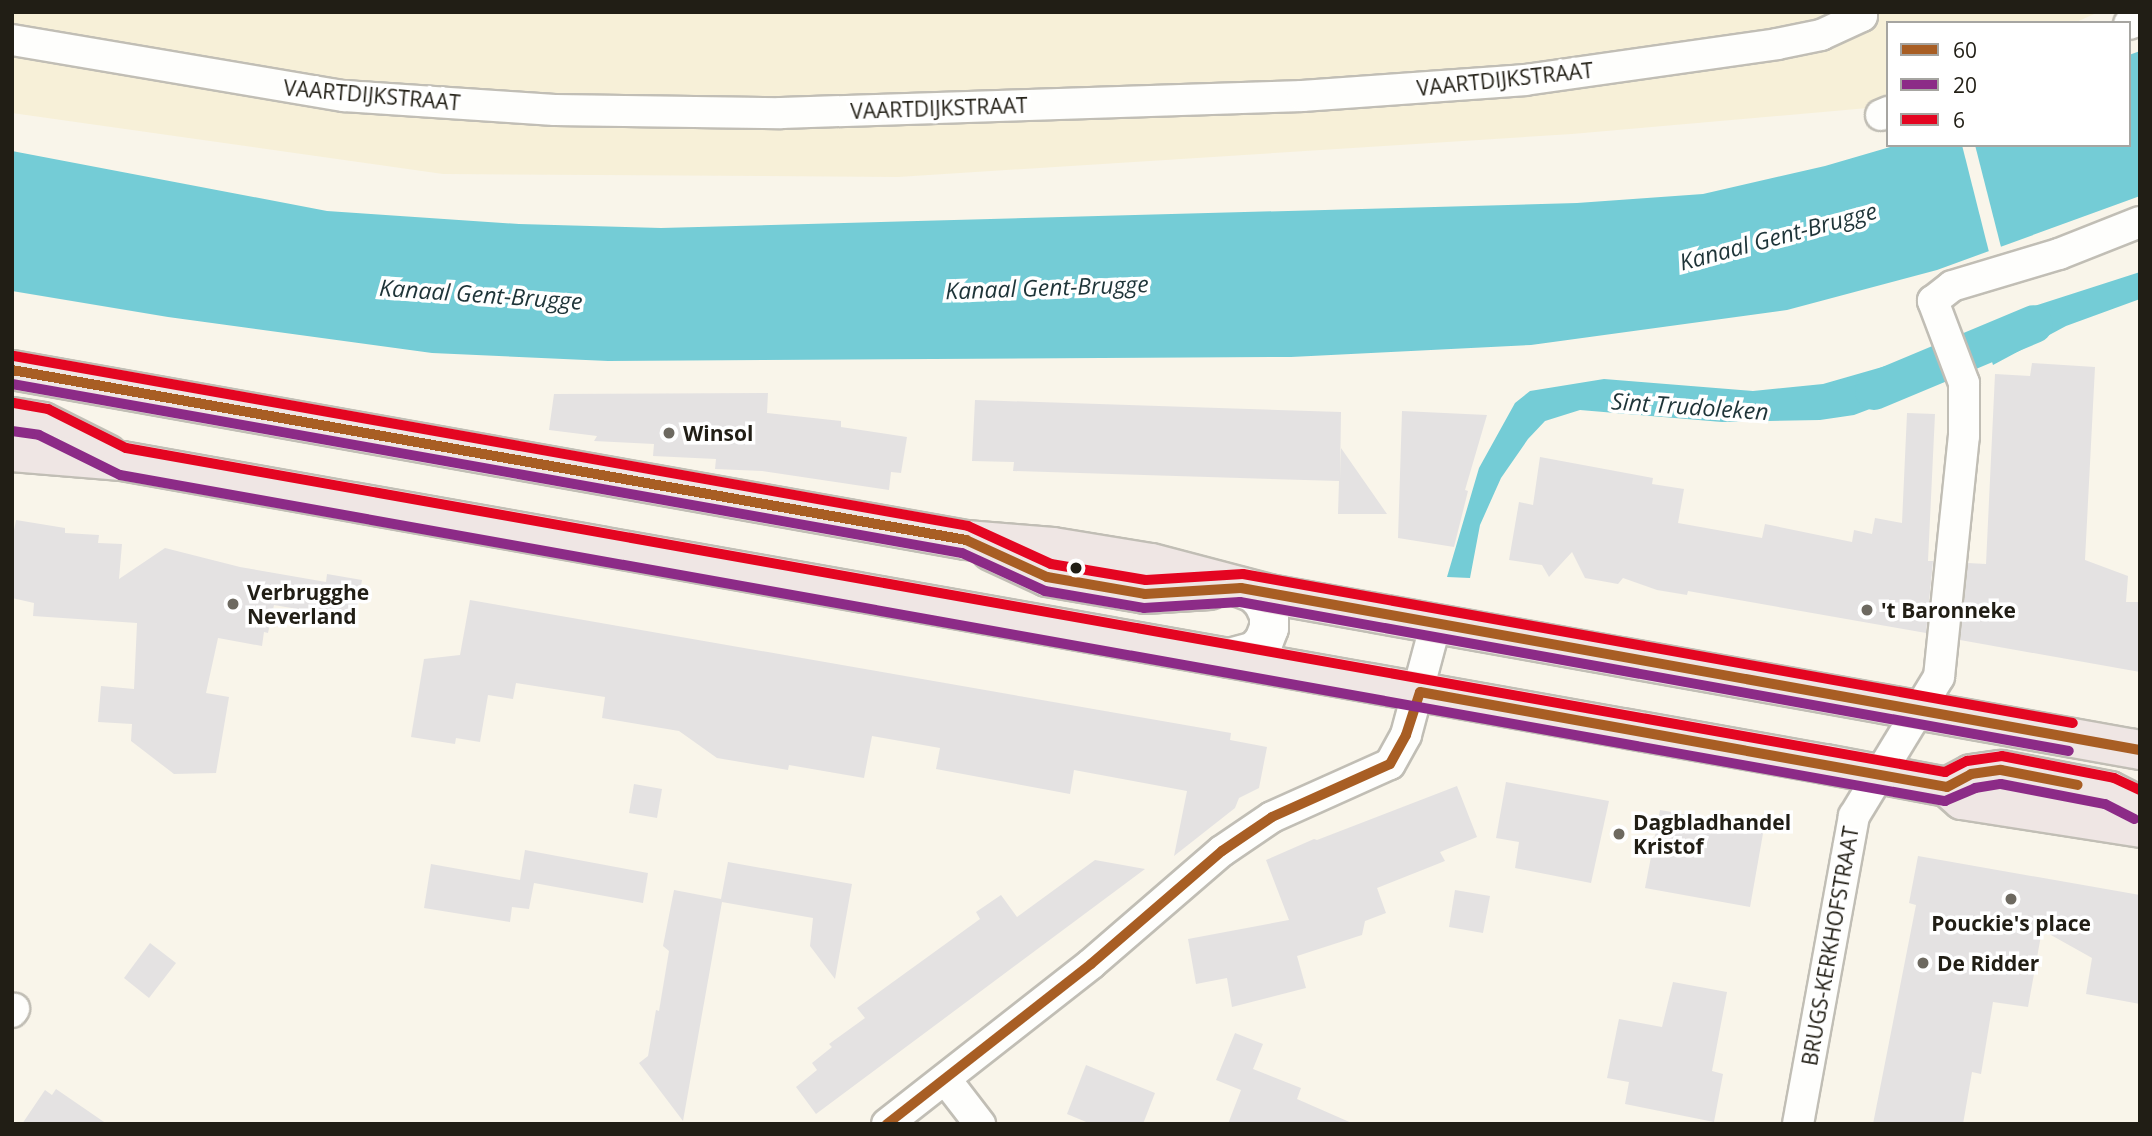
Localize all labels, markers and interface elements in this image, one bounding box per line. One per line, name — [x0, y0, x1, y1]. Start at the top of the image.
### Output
legend — [1886, 21, 2131, 147]
text: 60 — [1953, 36, 1977, 64]
street label: VAARTDIJKSTRAAT — [1415, 57, 1595, 101]
text: 20 — [1953, 71, 1977, 99]
street label: VAARTDIJKSTRAAT — [283, 75, 461, 115]
street label: VAARTDIJKSTRAAT — [850, 92, 1028, 124]
text: 6 — [1953, 106, 1965, 134]
water label: Kanaal Gent-Brugge — [1676, 196, 1880, 276]
water label: Kanaal Gent-Brugge — [945, 270, 1149, 304]
water label: Kanaal Gent-Brugge — [379, 273, 583, 315]
water label: Sint Trudoleken — [1610, 387, 1770, 425]
place label: Winsol — [683, 420, 753, 446]
marker: Winsol — [661, 425, 677, 441]
unlabelled marker — [1069, 561, 1083, 575]
place label: Verbrugghe Neverland — [247, 579, 369, 629]
marker: Verbrugghe Neverland — [225, 596, 241, 612]
place label: 't Baronneke — [1881, 597, 2016, 623]
marker: 't Baronneke — [1859, 602, 1875, 618]
place label: Dagbladhandel Kristof — [1633, 809, 1791, 859]
street label: BRUGS-KERKHOFSTRAAT — [1797, 824, 1863, 1068]
marker: Dagbladhandel Kristof — [1611, 826, 1627, 842]
marker: Pouckie's place — [2003, 891, 2019, 907]
place label: Pouckie's place — [1931, 910, 2091, 936]
place label: De Ridder — [1937, 950, 2039, 976]
marker: De Ridder — [1915, 955, 1931, 971]

